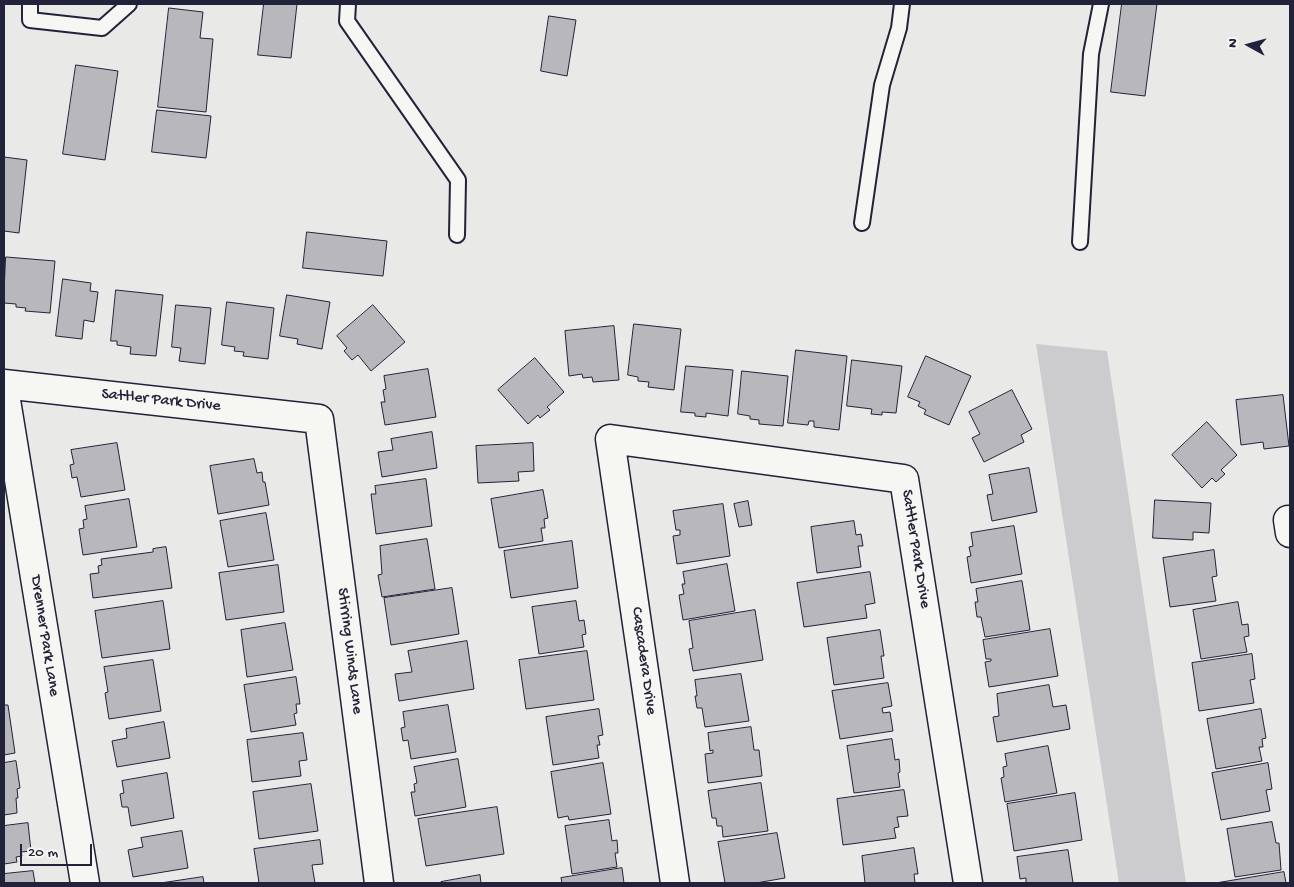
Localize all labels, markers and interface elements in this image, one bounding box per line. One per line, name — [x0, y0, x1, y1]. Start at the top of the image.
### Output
north arrow — [1224, 20, 1274, 70]
text: N — [1225, 38, 1243, 49]
street label: Sattler Park Drive — [100, 385, 222, 417]
street label: Sattler Park Drive — [896, 488, 934, 610]
street label: Drenner Park Lane — [25, 574, 63, 698]
street label: Stirring Winds Lane — [332, 587, 366, 715]
street label: Cascadera Drive — [626, 606, 660, 716]
scale bar — [22, 834, 95, 866]
text: 20 m — [28, 844, 58, 862]

